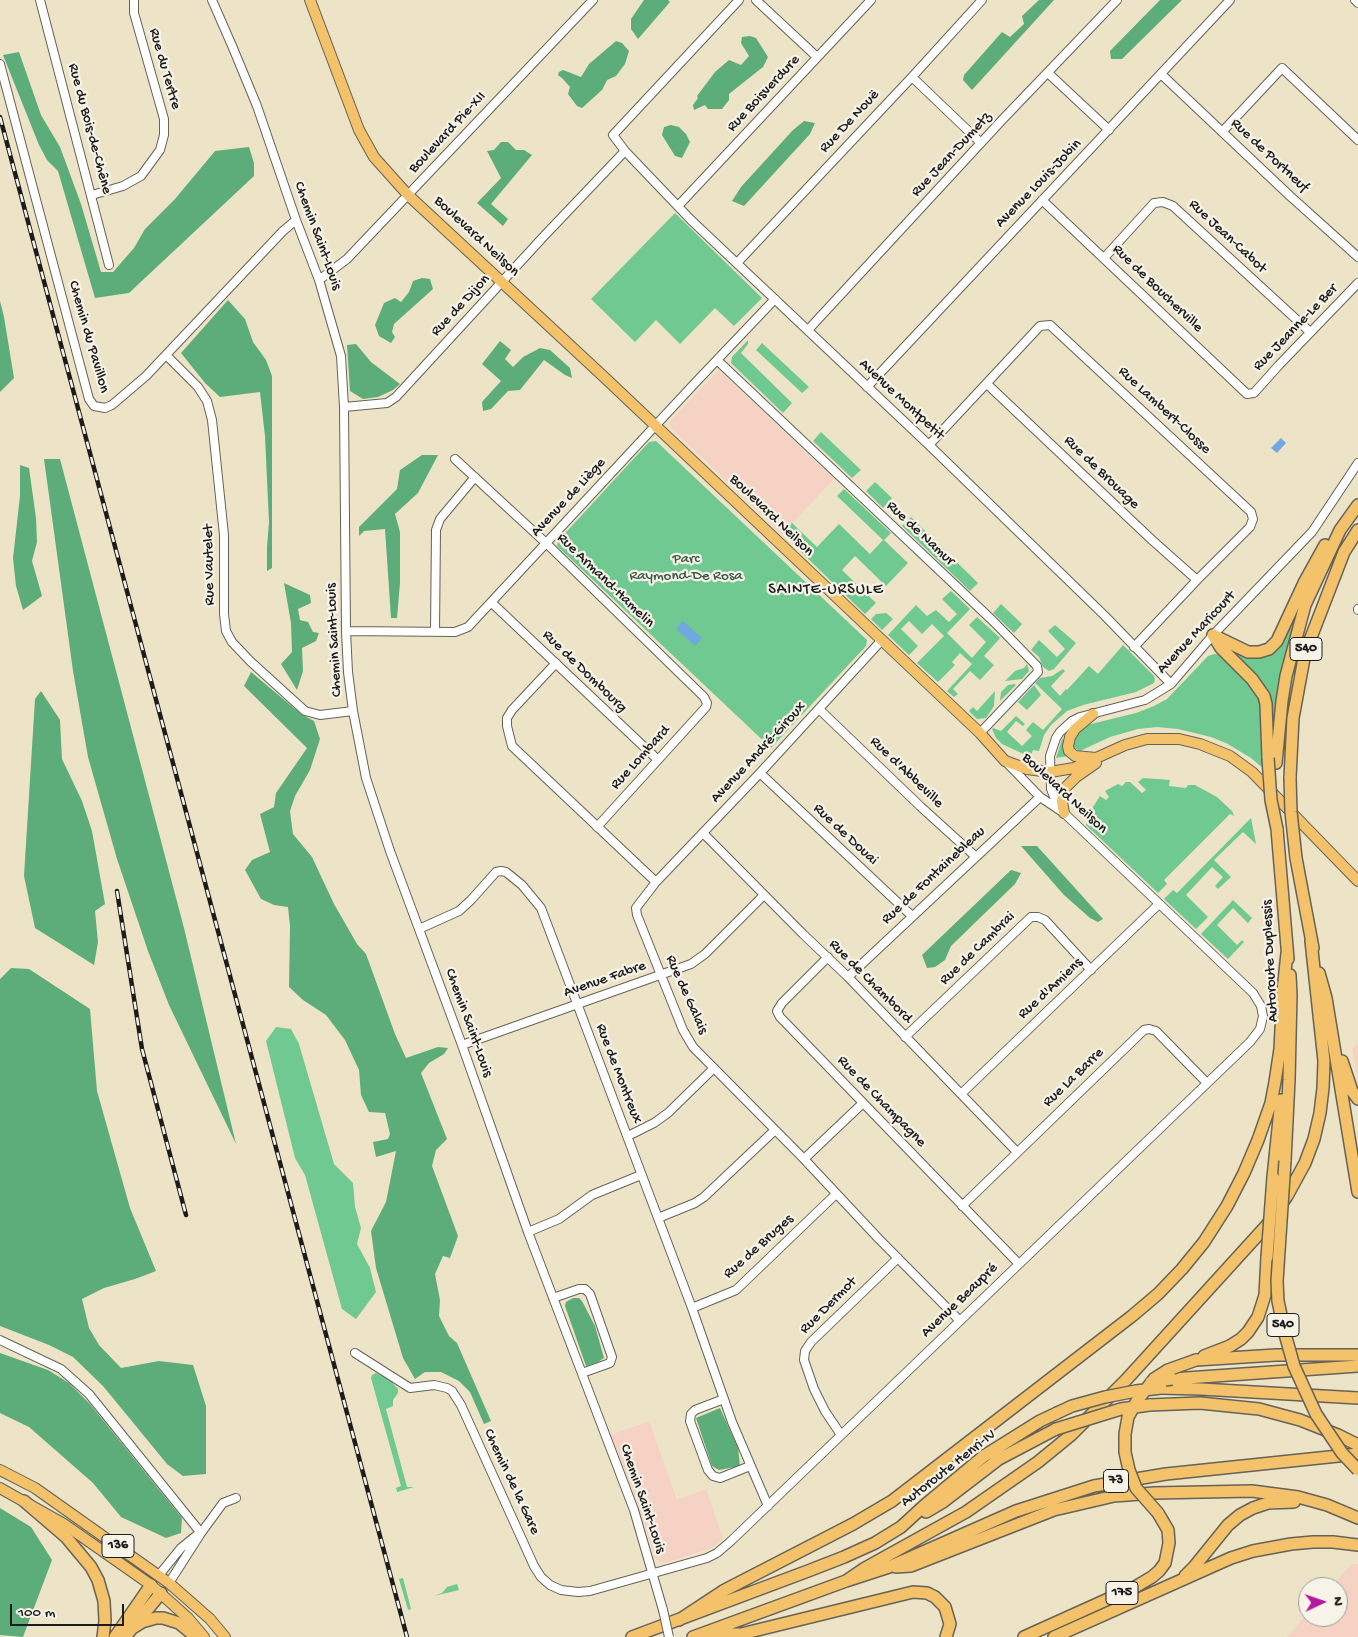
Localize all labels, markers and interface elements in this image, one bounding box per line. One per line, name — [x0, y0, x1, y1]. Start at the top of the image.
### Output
street label: Rue du Tertre — [144, 26, 184, 112]
street label: Rue Boisverdure — [724, 52, 804, 136]
street label: Rue du Bois-de-Chêne — [63, 62, 115, 196]
street label: Rue De Nouë — [816, 87, 884, 157]
street label: Boulevard Pie-XII — [406, 88, 490, 178]
street label: Rue Jean-Dumetz — [908, 109, 996, 201]
street label: Rue de Portneuf — [1226, 115, 1312, 197]
street label: Avenue Louis-Jobin — [992, 136, 1086, 232]
street label: Chemin Saint-Louis — [289, 179, 345, 293]
street label: Boulevard Neilson — [429, 193, 523, 281]
street label: Rue Jean-Cabot — [1184, 196, 1270, 278]
street label: Rue de Boucherville — [1108, 241, 1206, 337]
street label: Rue de Dijon — [428, 271, 494, 341]
street label: Chemin du Pavillon — [63, 279, 113, 395]
street label: Rue Jeanne-Le Ber — [1250, 281, 1342, 375]
street label: Avenue Montpetit — [854, 356, 948, 444]
street label: Rue Lambert-Closse — [1114, 363, 1214, 459]
street label: Rue de Brouage — [1059, 432, 1143, 514]
street label: Avenue de Liège — [528, 455, 610, 541]
street label: Boulevard Neilson — [725, 471, 817, 561]
street label: Rue de Namur — [882, 498, 958, 570]
street label: Rue Vautelet — [200, 524, 220, 606]
street label: Rue Armand-Hamelin — [552, 530, 658, 632]
park label: Parc Raymond-De Rosa — [629, 551, 743, 586]
district label: SAINTE-URSULE — [767, 581, 885, 601]
street label: Chemin Saint-Louis — [323, 583, 347, 697]
street label: Avenue Maricourt — [1154, 588, 1240, 678]
street label: Rue de Dombourg — [538, 627, 630, 717]
road number: 540 — [1290, 638, 1322, 661]
street label: Avenue André-Giroux — [707, 699, 811, 807]
street label: Rue Lombard — [607, 722, 675, 794]
street label: Rue d'Abbeville — [865, 733, 947, 813]
street label: Boulevard Neilson — [1017, 750, 1111, 838]
street label: Rue de Douai — [809, 800, 881, 870]
street label: Rue de Fontainebleau — [878, 823, 990, 929]
street label: Autoroute Duplessis — [1259, 899, 1283, 1023]
street label: Rue de Cambrai — [936, 908, 1020, 990]
street label: Rue de Chambord — [824, 936, 916, 1028]
street label: Rue de Galais — [661, 953, 711, 1037]
street label: Rue d'Amiens — [1015, 954, 1087, 1024]
street label: Avenue Fabre — [562, 958, 648, 1002]
street label: Chemin Saint-Louis — [440, 966, 496, 1080]
street label: Rue de Montreux — [591, 1021, 645, 1127]
street label: Rue La Barre — [1040, 1044, 1108, 1112]
street label: Rue de Champagne — [833, 1052, 929, 1152]
street label: Rue de Bruges — [720, 1211, 798, 1283]
street label: Avenue Beaupré — [918, 1260, 1002, 1342]
street label: Rue Dermot — [797, 1274, 861, 1338]
road number: 540 — [1267, 1314, 1299, 1336]
street label: Chemin de la Gare — [479, 1426, 543, 1538]
street label: Autoroute Henri-IV — [898, 1426, 1000, 1512]
street label: Chemin Saint-Louis — [615, 1442, 669, 1556]
road number: 73 — [1104, 1470, 1128, 1492]
road number: 136 — [102, 1534, 134, 1558]
north arrow — [1298, 1577, 1348, 1627]
road number: 175 — [1106, 1582, 1138, 1605]
scale bar — [12, 1594, 126, 1626]
text: N — [1329, 1596, 1346, 1606]
text: 100 m — [18, 1604, 55, 1622]

